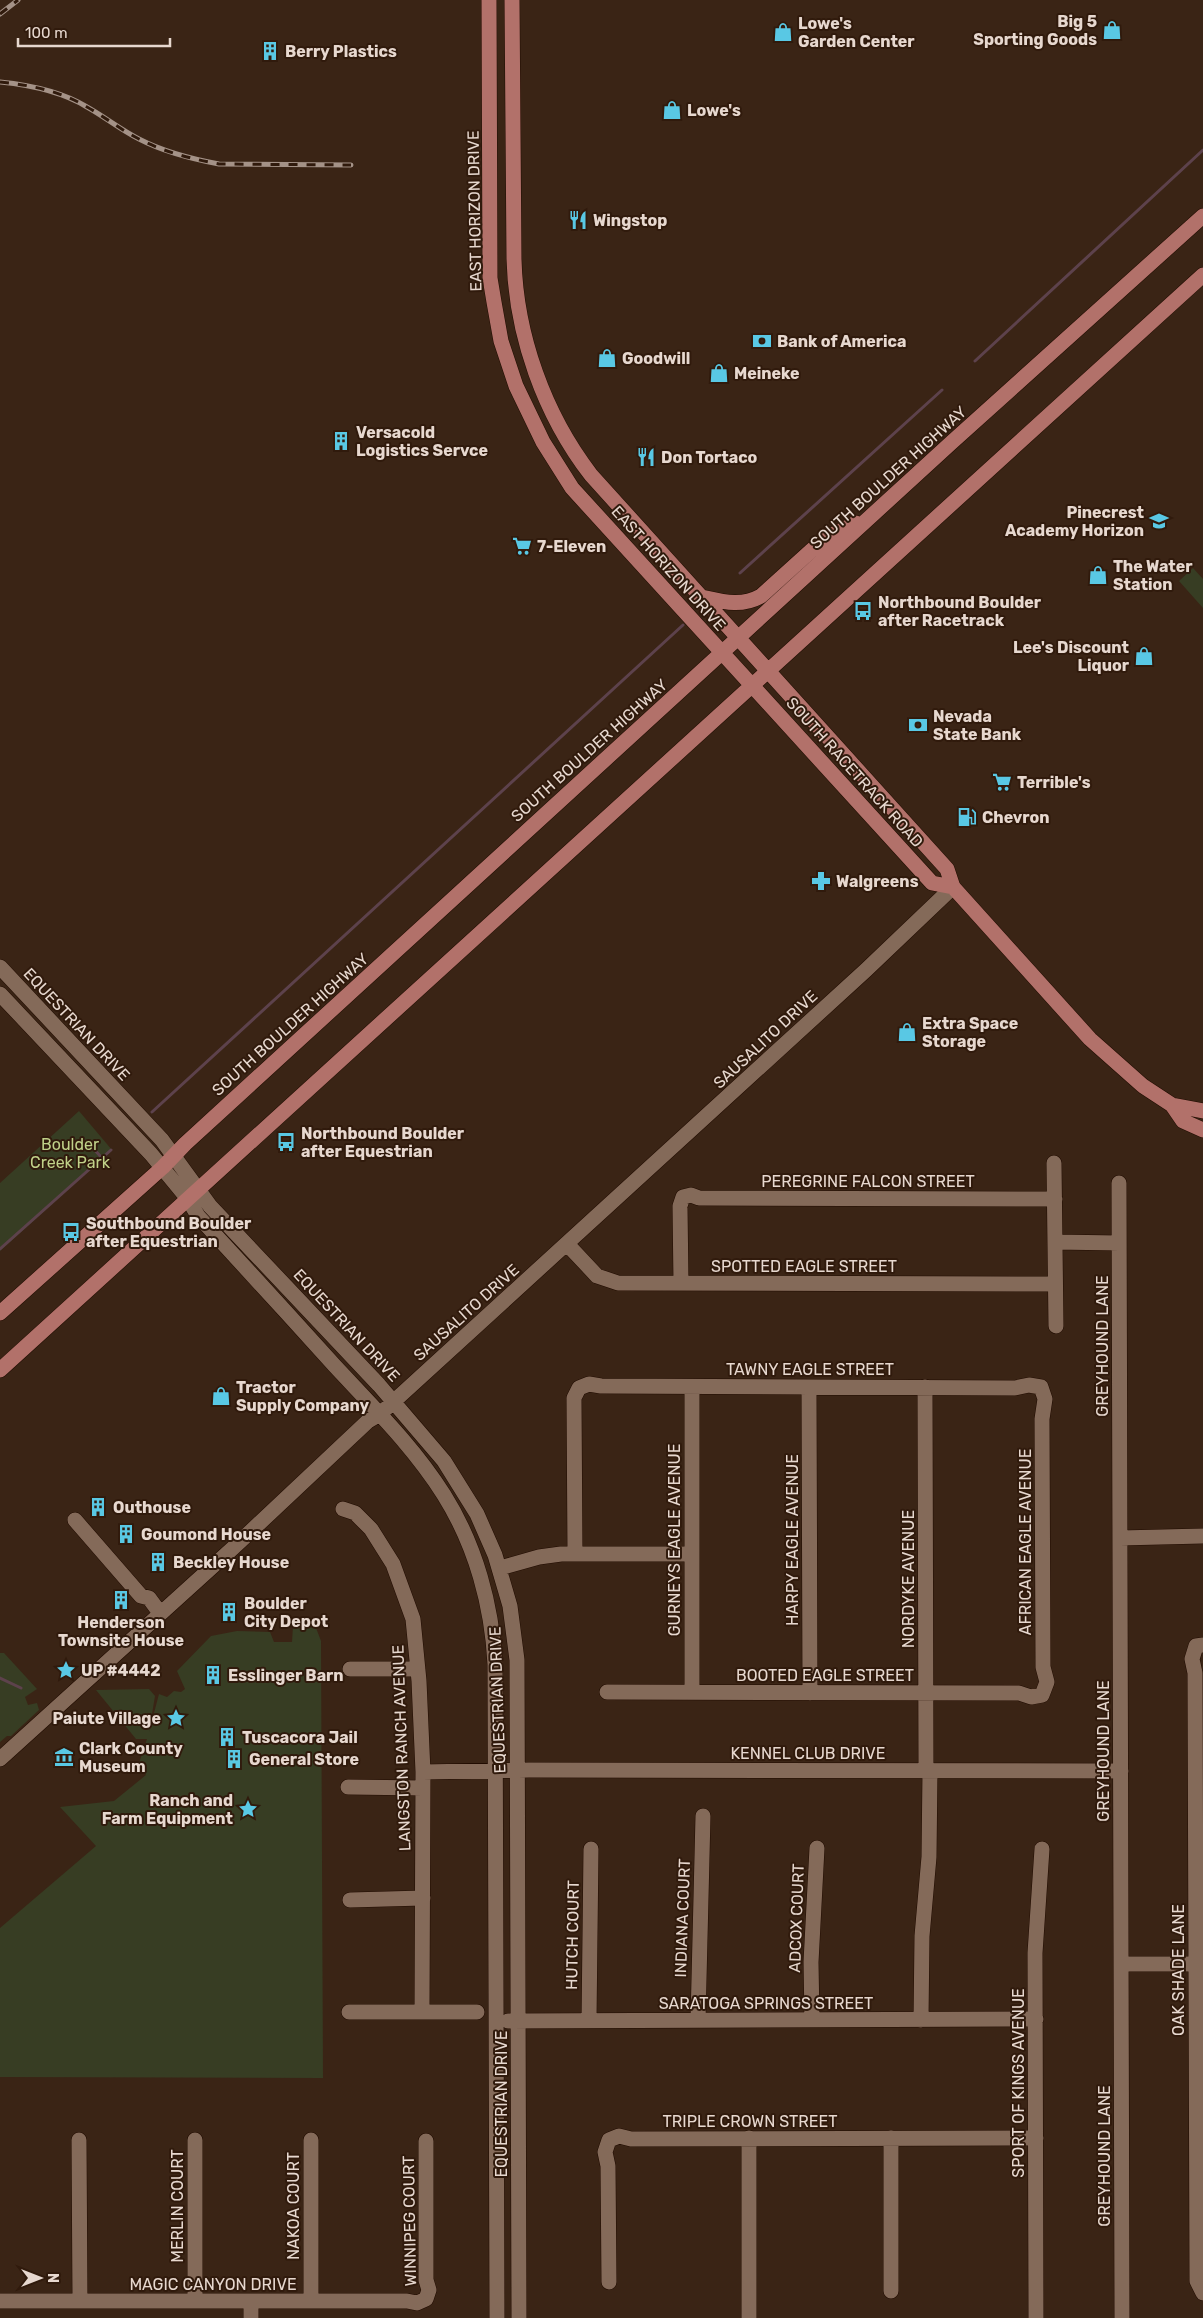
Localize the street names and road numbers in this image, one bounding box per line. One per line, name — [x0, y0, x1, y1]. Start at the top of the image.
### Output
street label: EAST HORIZON DRIVE — [464, 130, 485, 292]
street label: SOUTH BOULDER HIGHWAY — [806, 402, 970, 553]
street label: EAST HORIZON DRIVE — [608, 502, 730, 635]
street label: SOUTH BOULDER HIGHWAY — [507, 675, 671, 826]
street label: SOUTH RACETRACK ROAD — [782, 693, 927, 851]
street label: SOUTH BOULDER HIGHWAY — [208, 949, 372, 1100]
street label: EQUESTRIAN DRIVE — [20, 964, 134, 1085]
street label: SAUSALITO DRIVE — [709, 986, 821, 1092]
street label: PEREGRINE FALCON STREET — [761, 1172, 975, 1191]
street label: SPOTTED EAGLE STREET — [711, 1257, 897, 1276]
street label: SAUSALITO DRIVE — [410, 1260, 523, 1365]
street label: EQUESTRIAN DRIVE — [290, 1265, 404, 1386]
street label: GREYHOUND LANE — [1093, 1275, 1112, 1417]
street label: TAWNY EAGLE STREET — [726, 1360, 894, 1379]
street label: GURNEYS EAGLE AVENUE — [665, 1444, 684, 1636]
street label: AFRICAN EAGLE AVENUE — [1016, 1449, 1035, 1635]
street label: HARPY EAGLE AVENUE — [783, 1454, 802, 1626]
street label: NORDYKE AVENUE — [899, 1510, 918, 1648]
street label: EQUESTRIAN DRIVE — [485, 1626, 510, 1774]
street label: LANGSTON RANCH AVENUE — [388, 1644, 415, 1852]
street label: BOOTED EAGLE STREET — [736, 1666, 914, 1685]
street label: GREYHOUND LANE — [1094, 1680, 1113, 1822]
street label: KENNEL CLUB DRIVE — [730, 1744, 886, 1763]
street label: INDIANA COURT — [671, 1858, 694, 1978]
street label: ADCOX COURT — [785, 1863, 808, 1973]
street label: HUTCH COURT — [562, 1880, 583, 1990]
street label: OAK SHADE LANE — [1169, 1904, 1188, 2036]
street label: SPORT OF KINGS AVENUE — [1009, 1988, 1028, 2178]
street label: SARATOGA SPRINGS STREET — [659, 1994, 873, 2013]
street label: EQUESTRIAN DRIVE — [492, 2030, 511, 2178]
street label: GREYHOUND LANE — [1095, 2085, 1114, 2227]
street label: TRIPLE CROWN STREET — [663, 2112, 837, 2131]
street label: MERLIN COURT — [168, 2149, 187, 2263]
street label: NAKOA COURT — [284, 2152, 303, 2260]
street label: WINNIPEG COURT — [399, 2155, 420, 2287]
street label: MAGIC CANYON DRIVE — [129, 2275, 297, 2294]

